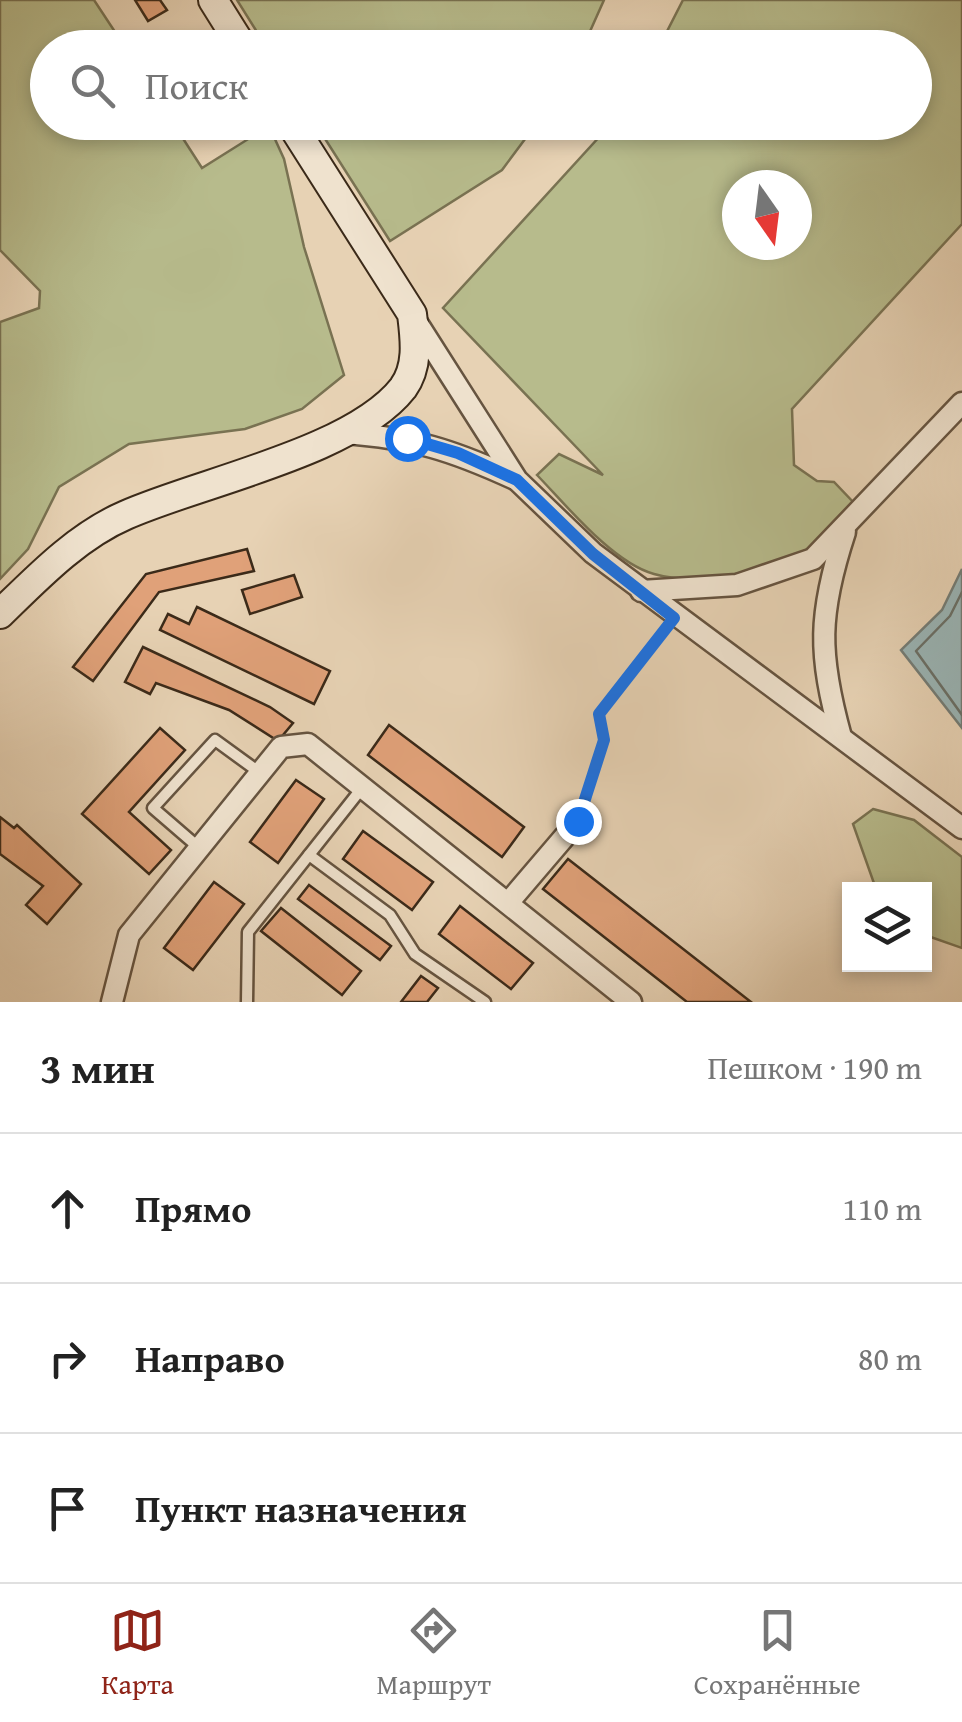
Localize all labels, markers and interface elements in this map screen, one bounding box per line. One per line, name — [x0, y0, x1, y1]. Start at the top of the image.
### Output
search box — [30, 30, 932, 140]
text: Поиск — [145, 57, 248, 113]
icon: search — [65, 58, 120, 113]
north arrow — [722, 170, 812, 260]
route start — [385, 416, 431, 462]
route end — [556, 799, 602, 845]
map controls — [842, 882, 932, 972]
button: layers — [842, 882, 932, 972]
text: 3 мин — [40, 1037, 155, 1098]
text: Пешком · 190 m — [707, 1044, 922, 1091]
text: Прямо — [135, 1180, 251, 1236]
icon: ahead — [40, 1181, 95, 1236]
text: 110 m — [843, 1185, 922, 1232]
text: Направо — [135, 1330, 285, 1386]
icon: right — [40, 1331, 95, 1386]
text: 80 m — [858, 1335, 922, 1382]
text: Пункт назначения — [135, 1480, 467, 1536]
icon: arrive — [40, 1481, 95, 1536]
tab: Карта — [101, 1603, 174, 1704]
tab: Маршрут — [377, 1603, 491, 1704]
tab: Сохранённые — [694, 1603, 861, 1704]

